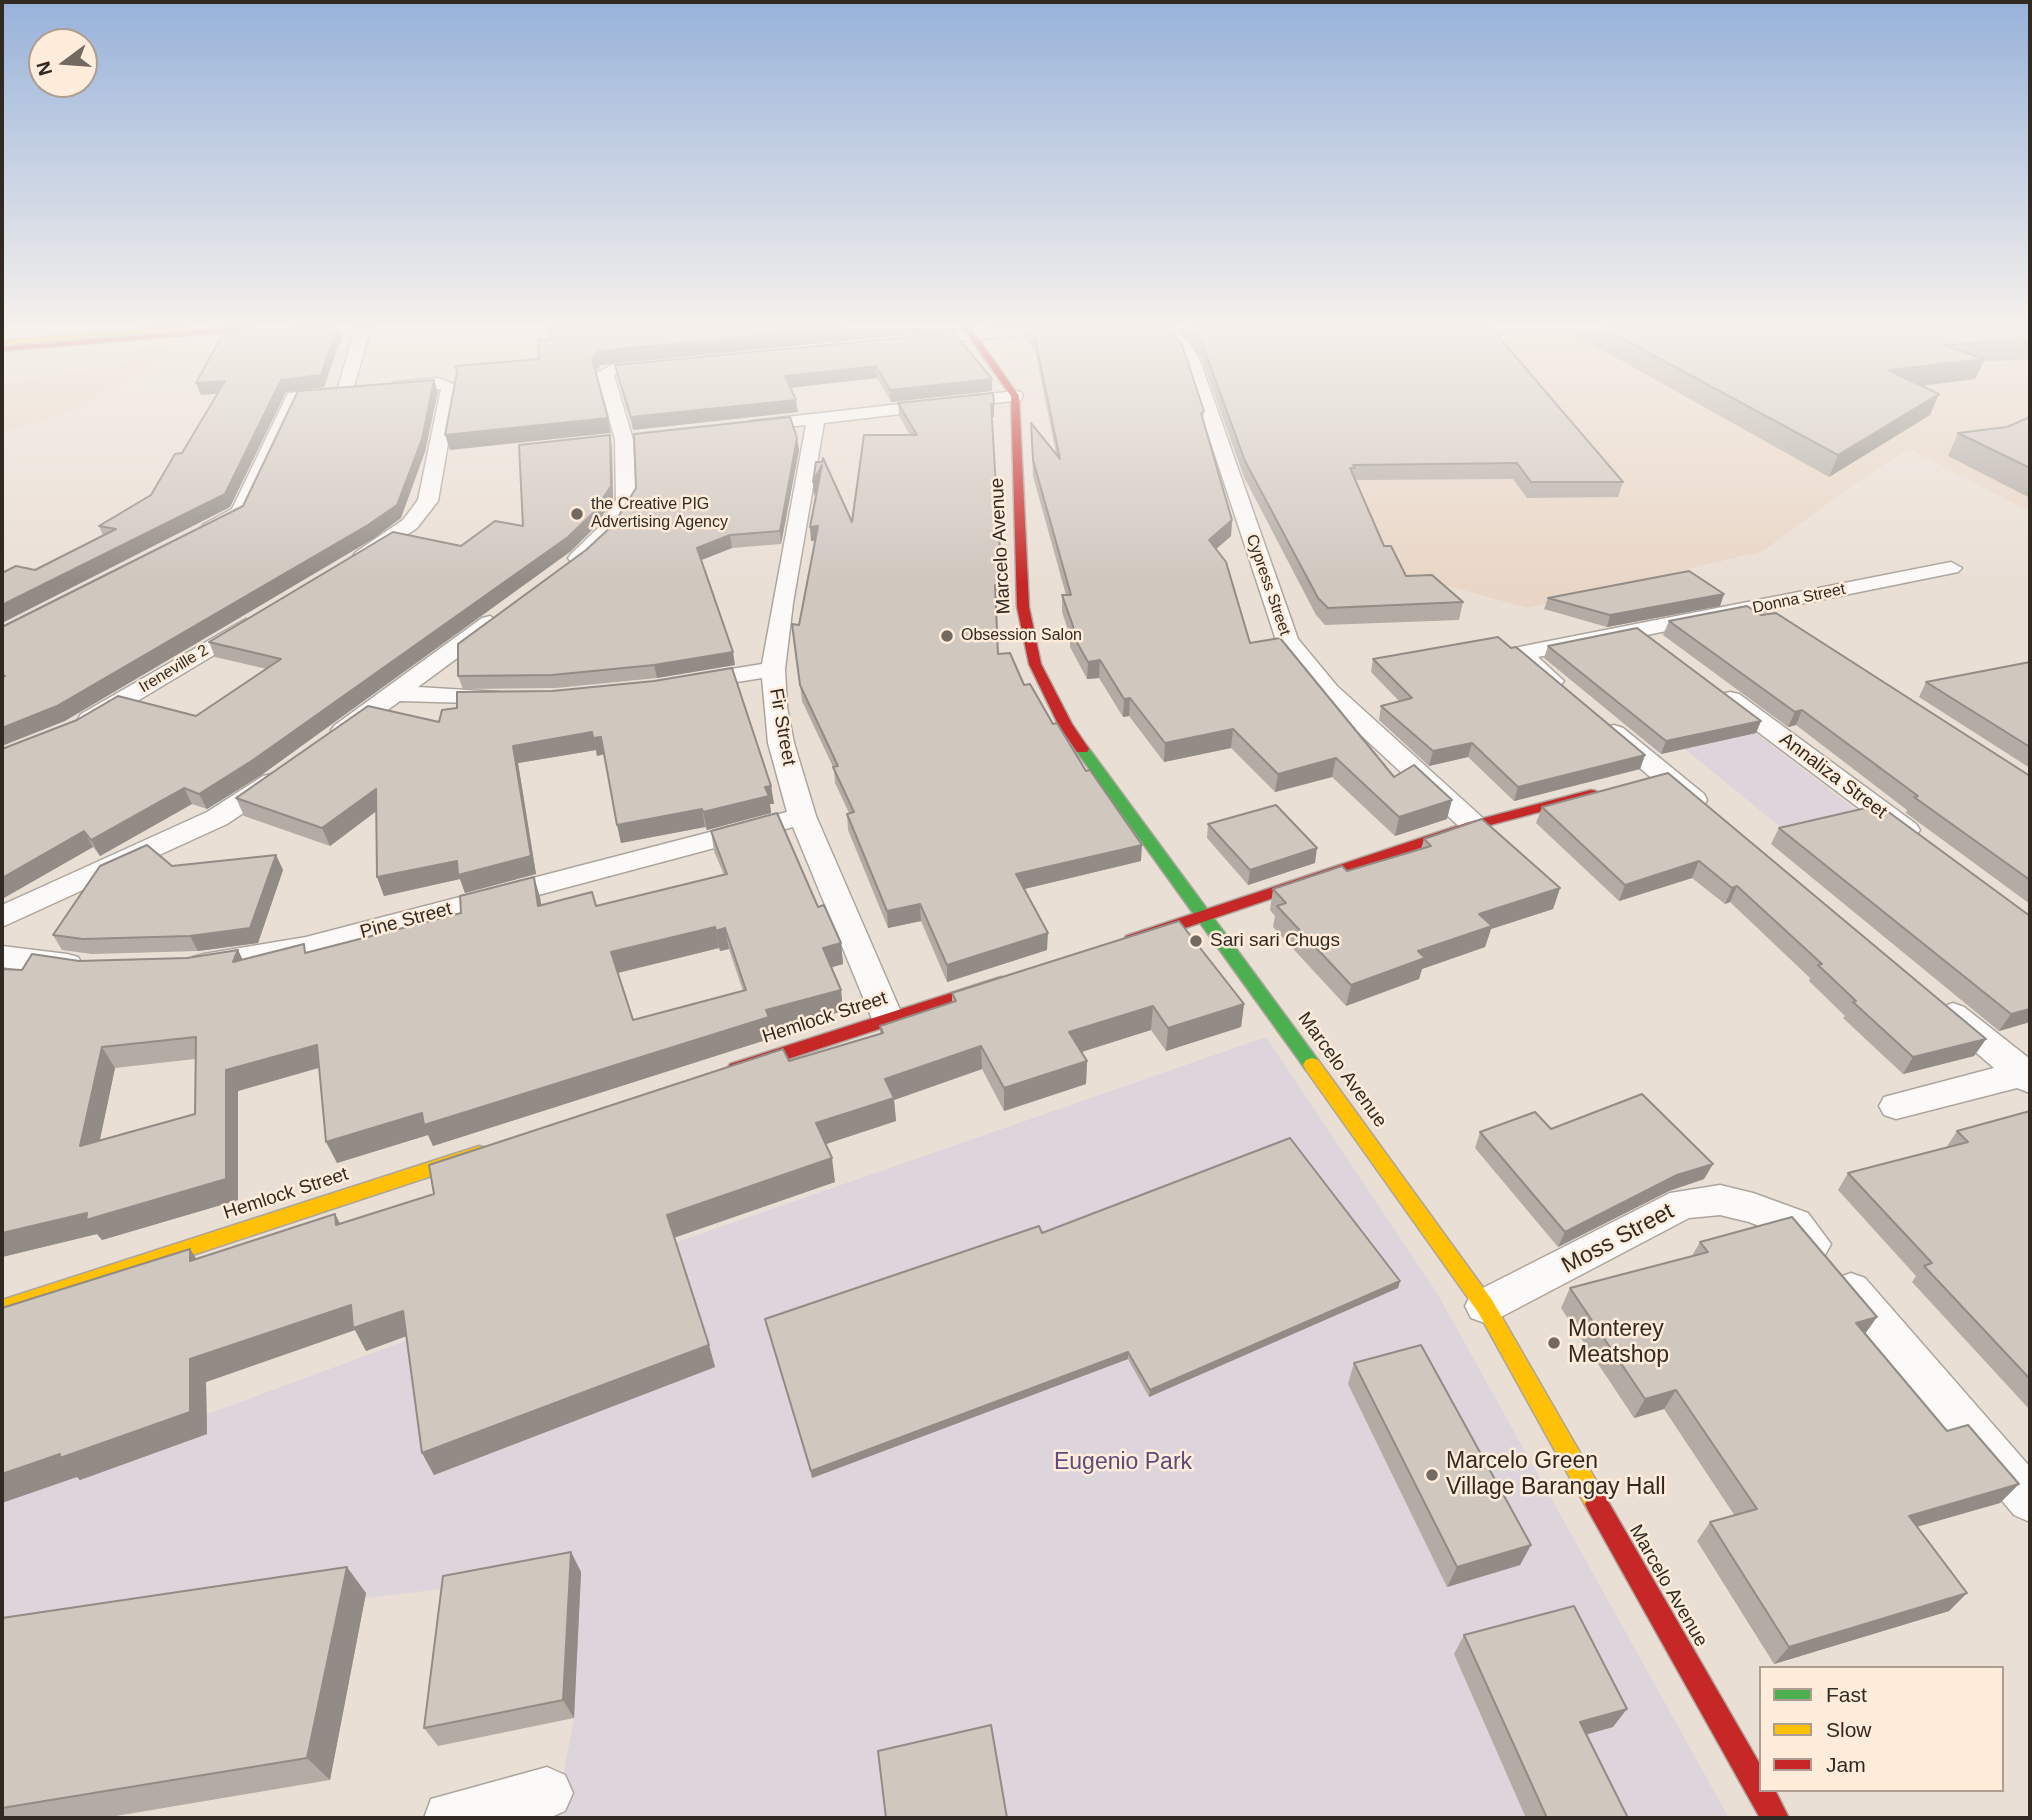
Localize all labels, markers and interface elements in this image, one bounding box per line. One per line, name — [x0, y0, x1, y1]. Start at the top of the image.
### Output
north arrow — [28, 28, 98, 98]
text: N — [32, 59, 56, 78]
street label: Marcelo Avenue — [986, 477, 1016, 615]
place label: the Creative PIG Advertising Agency — [591, 495, 728, 533]
marker: the Creative PIG Advertising Agency — [569, 506, 585, 522]
street label: Cypress Street — [1242, 532, 1294, 638]
street label: Donna Street — [1751, 580, 1847, 618]
place label: Obsession Salon — [961, 626, 1082, 646]
marker: Obsession Salon — [939, 628, 955, 644]
street label: Ireneville 2 — [136, 641, 212, 697]
street label: Fir Street — [764, 687, 800, 767]
street label: Annaliza Street — [1775, 728, 1891, 824]
street label: Pine Street — [358, 898, 454, 944]
place label: Sari sari Chugs — [1210, 930, 1340, 952]
marker: Sari sari Chugs — [1188, 933, 1204, 949]
street label: Hemlock Street — [760, 987, 890, 1049]
street label: Marcelo Avenue — [1293, 1008, 1391, 1132]
street label: Hemlock Street — [221, 1163, 351, 1225]
street label: Moss Street — [1557, 1198, 1679, 1280]
place label: Monterey Meatshop — [1568, 1316, 1669, 1370]
marker: Monterey Meatshop — [1546, 1335, 1562, 1351]
place label: Marcelo Green Village Barangay Hall — [1446, 1448, 1665, 1502]
park label: Eugenio Park — [1054, 1449, 1192, 1477]
marker: Marcelo Green Village Barangay Hall — [1424, 1467, 1440, 1483]
street label: Marcelo Avenue — [1624, 1521, 1712, 1651]
legend — [1759, 1666, 2004, 1792]
text: Fast — [1826, 1683, 1867, 1706]
text: Slow — [1826, 1718, 1872, 1741]
text: Jam — [1826, 1753, 1866, 1776]

